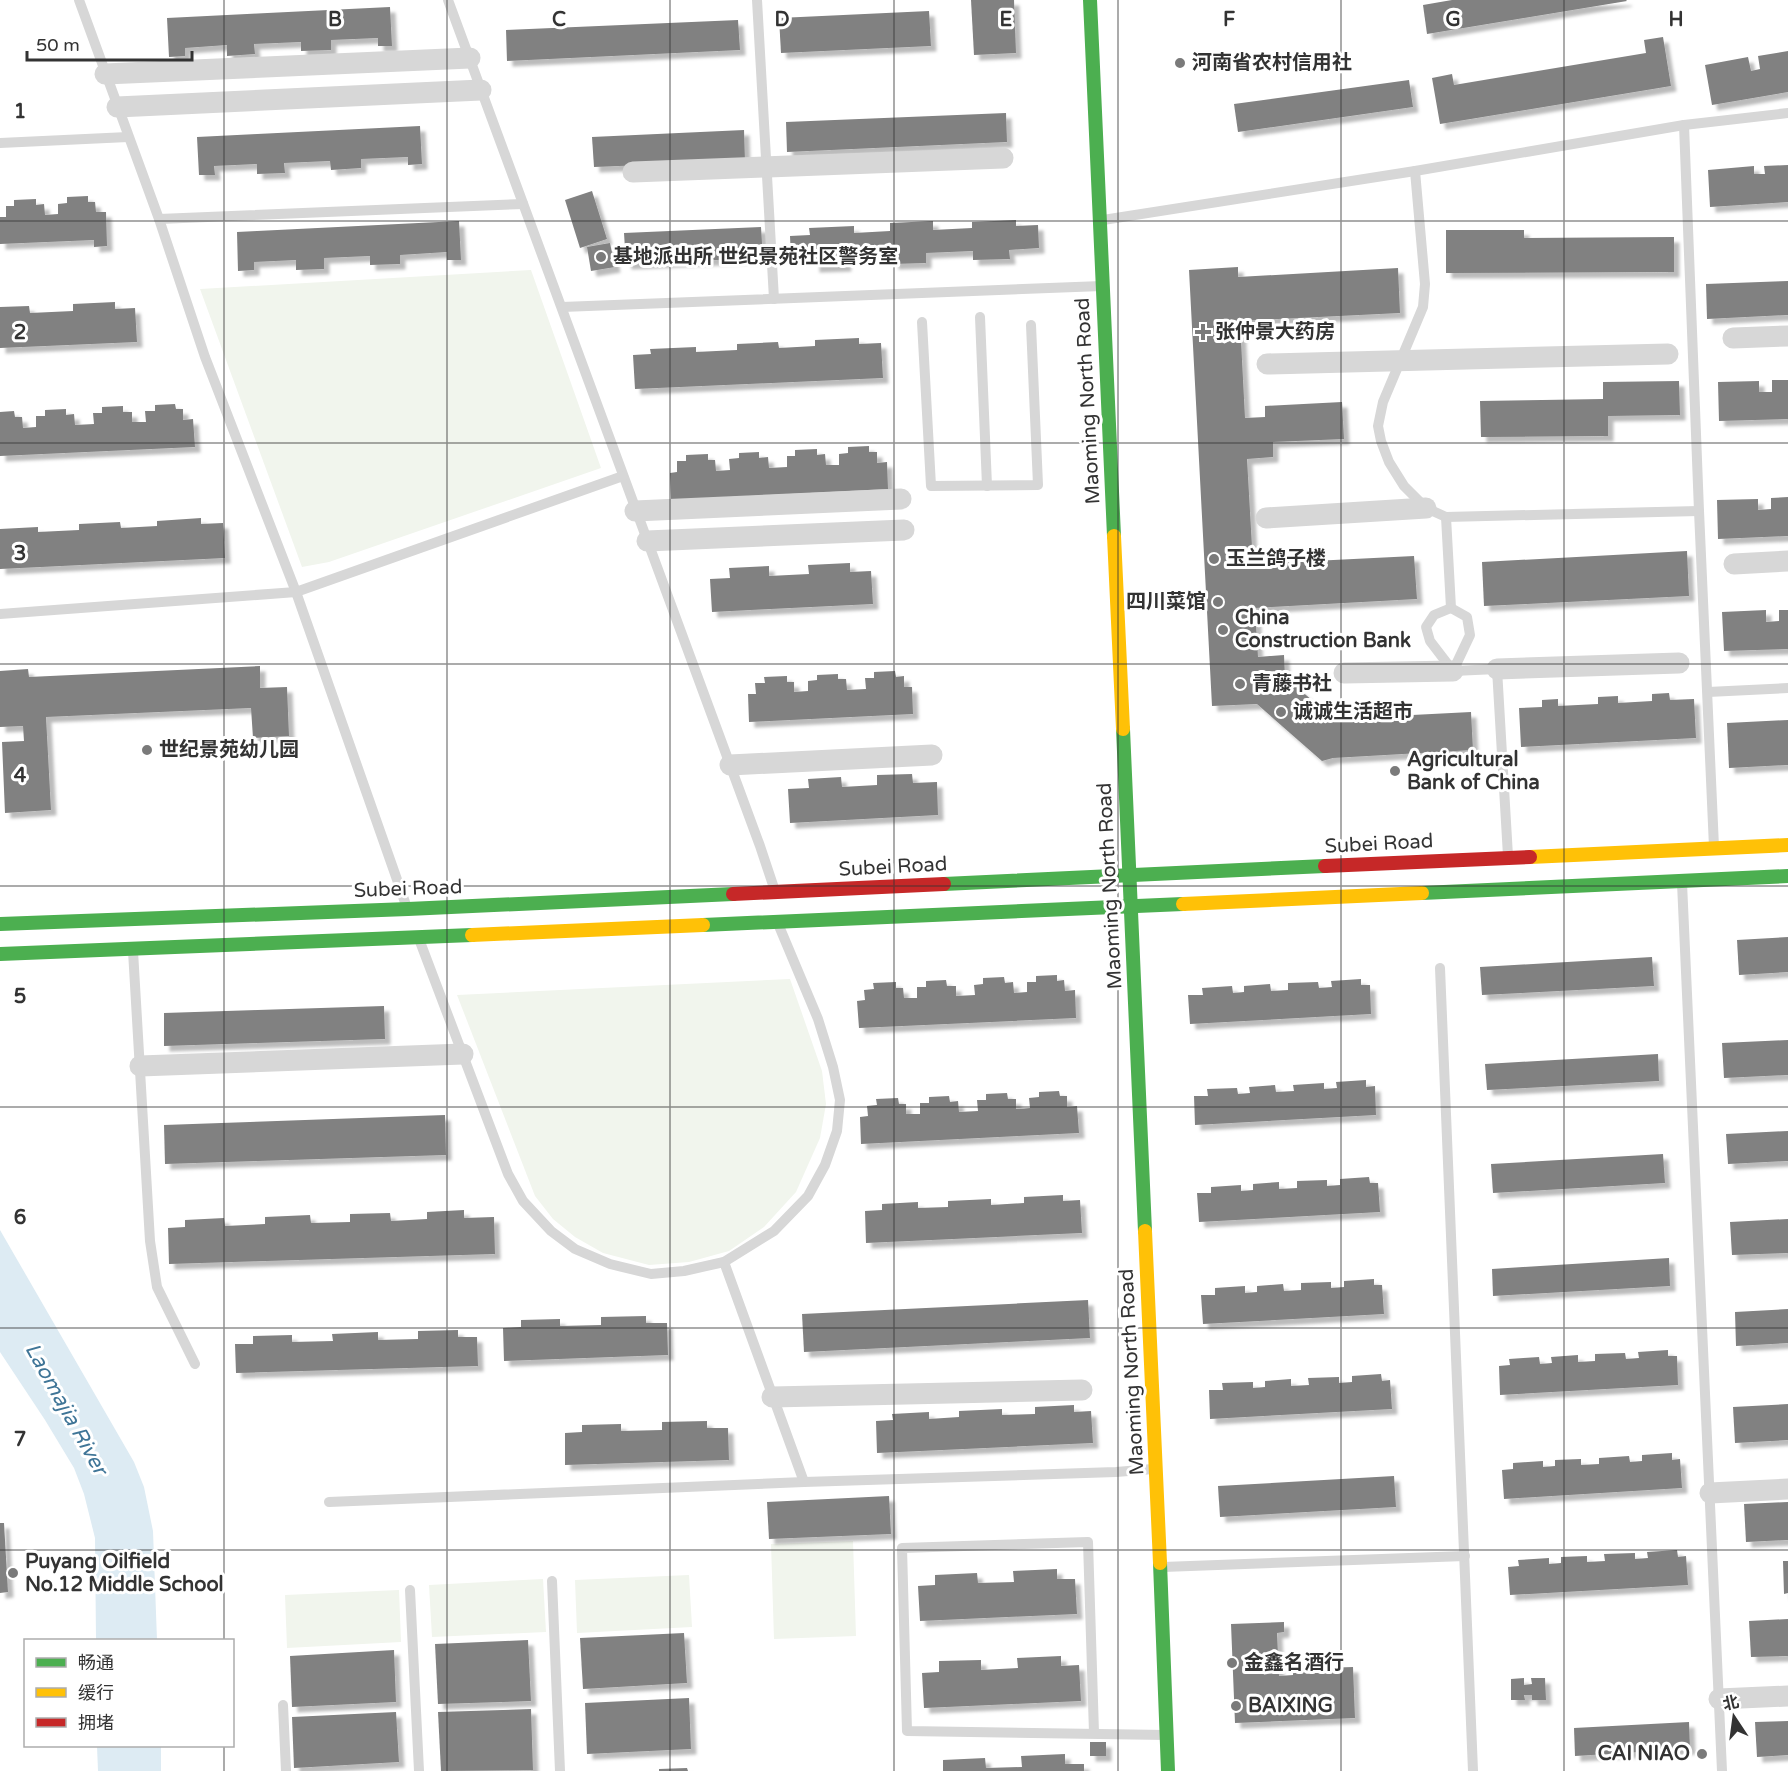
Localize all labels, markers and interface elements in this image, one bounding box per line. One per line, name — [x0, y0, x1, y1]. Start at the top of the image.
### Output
text: B — [328, 8, 342, 32]
text: C — [552, 8, 566, 32]
text: D — [774, 8, 790, 32]
text: E — [1000, 8, 1013, 32]
text: F — [1223, 8, 1235, 32]
text: G — [1445, 8, 1461, 32]
text: H — [1668, 8, 1684, 32]
scale bar — [27, 24, 192, 62]
text: 50 m — [36, 34, 80, 56]
place label: 河南省农村信用社 — [1192, 51, 1352, 75]
marker: 河南省农村信用社 — [1173, 56, 1187, 70]
text: 1 — [14, 100, 26, 124]
place label: 基地派出所 世纪景苑社区警务室 — [613, 245, 898, 269]
marker: 基地派出所 世纪景苑社区警务室 — [594, 250, 608, 264]
street label: Maoming North Road — [1071, 297, 1105, 505]
place label: 张仲景大药房 — [1215, 320, 1335, 344]
text: 2 — [14, 321, 26, 345]
marker: 张仲景大药房 — [1196, 325, 1210, 339]
text: 3 — [14, 542, 26, 566]
place label: 玉兰鸽子楼 — [1226, 547, 1326, 571]
marker: 玉兰鸽子楼 — [1207, 552, 1221, 566]
place label: 四川菜馆 — [1126, 590, 1206, 614]
marker: 四川菜馆 — [1211, 595, 1225, 609]
place label: China Construction Bank — [1235, 606, 1411, 653]
marker: China Construction Bank — [1216, 623, 1230, 637]
place label: 青藤书社 — [1252, 672, 1332, 696]
marker: 青藤书社 — [1233, 677, 1247, 691]
place label: 诚诚生活超市 — [1293, 700, 1413, 724]
marker: 诚诚生活超市 — [1274, 705, 1288, 719]
place label: 世纪景苑幼儿园 — [159, 738, 299, 762]
marker: 世纪景苑幼儿园 — [140, 743, 154, 757]
place label: Agricultural Bank of China — [1407, 748, 1540, 795]
text: 4 — [14, 764, 27, 788]
marker: Agricultural Bank of China — [1388, 764, 1402, 778]
street label: Maoming North Road — [1093, 782, 1127, 990]
street label: Subei Road — [1324, 829, 1434, 859]
street label: Subei Road — [838, 852, 948, 882]
street label: Subei Road — [353, 875, 463, 903]
text: 5 — [14, 985, 26, 1009]
text: 6 — [14, 1206, 26, 1230]
street label: Maoming North Road — [1115, 1268, 1149, 1476]
water label: Laomajia River — [20, 1339, 114, 1482]
text: 7 — [14, 1428, 26, 1452]
place label: Puyang Oilfield No.12 Middle School — [25, 1550, 224, 1597]
marker: Puyang Oilfield No.12 Middle School — [6, 1566, 20, 1580]
legend — [24, 1639, 234, 1747]
place label: 金鑫名酒行 — [1244, 1651, 1344, 1675]
text: 畅通 — [78, 1652, 114, 1674]
marker: 金鑫名酒行 — [1225, 1656, 1239, 1670]
text: 缓行 — [78, 1682, 114, 1704]
north arrow — [1704, 1687, 1764, 1747]
text: 北 — [1721, 1692, 1741, 1715]
place label: BAIXING — [1248, 1694, 1333, 1718]
marker: BAIXING — [1229, 1699, 1243, 1713]
text: 拥堵 — [78, 1712, 114, 1734]
place label: CAI NIAO — [1598, 1742, 1690, 1766]
marker: CAI NIAO — [1695, 1747, 1709, 1761]

